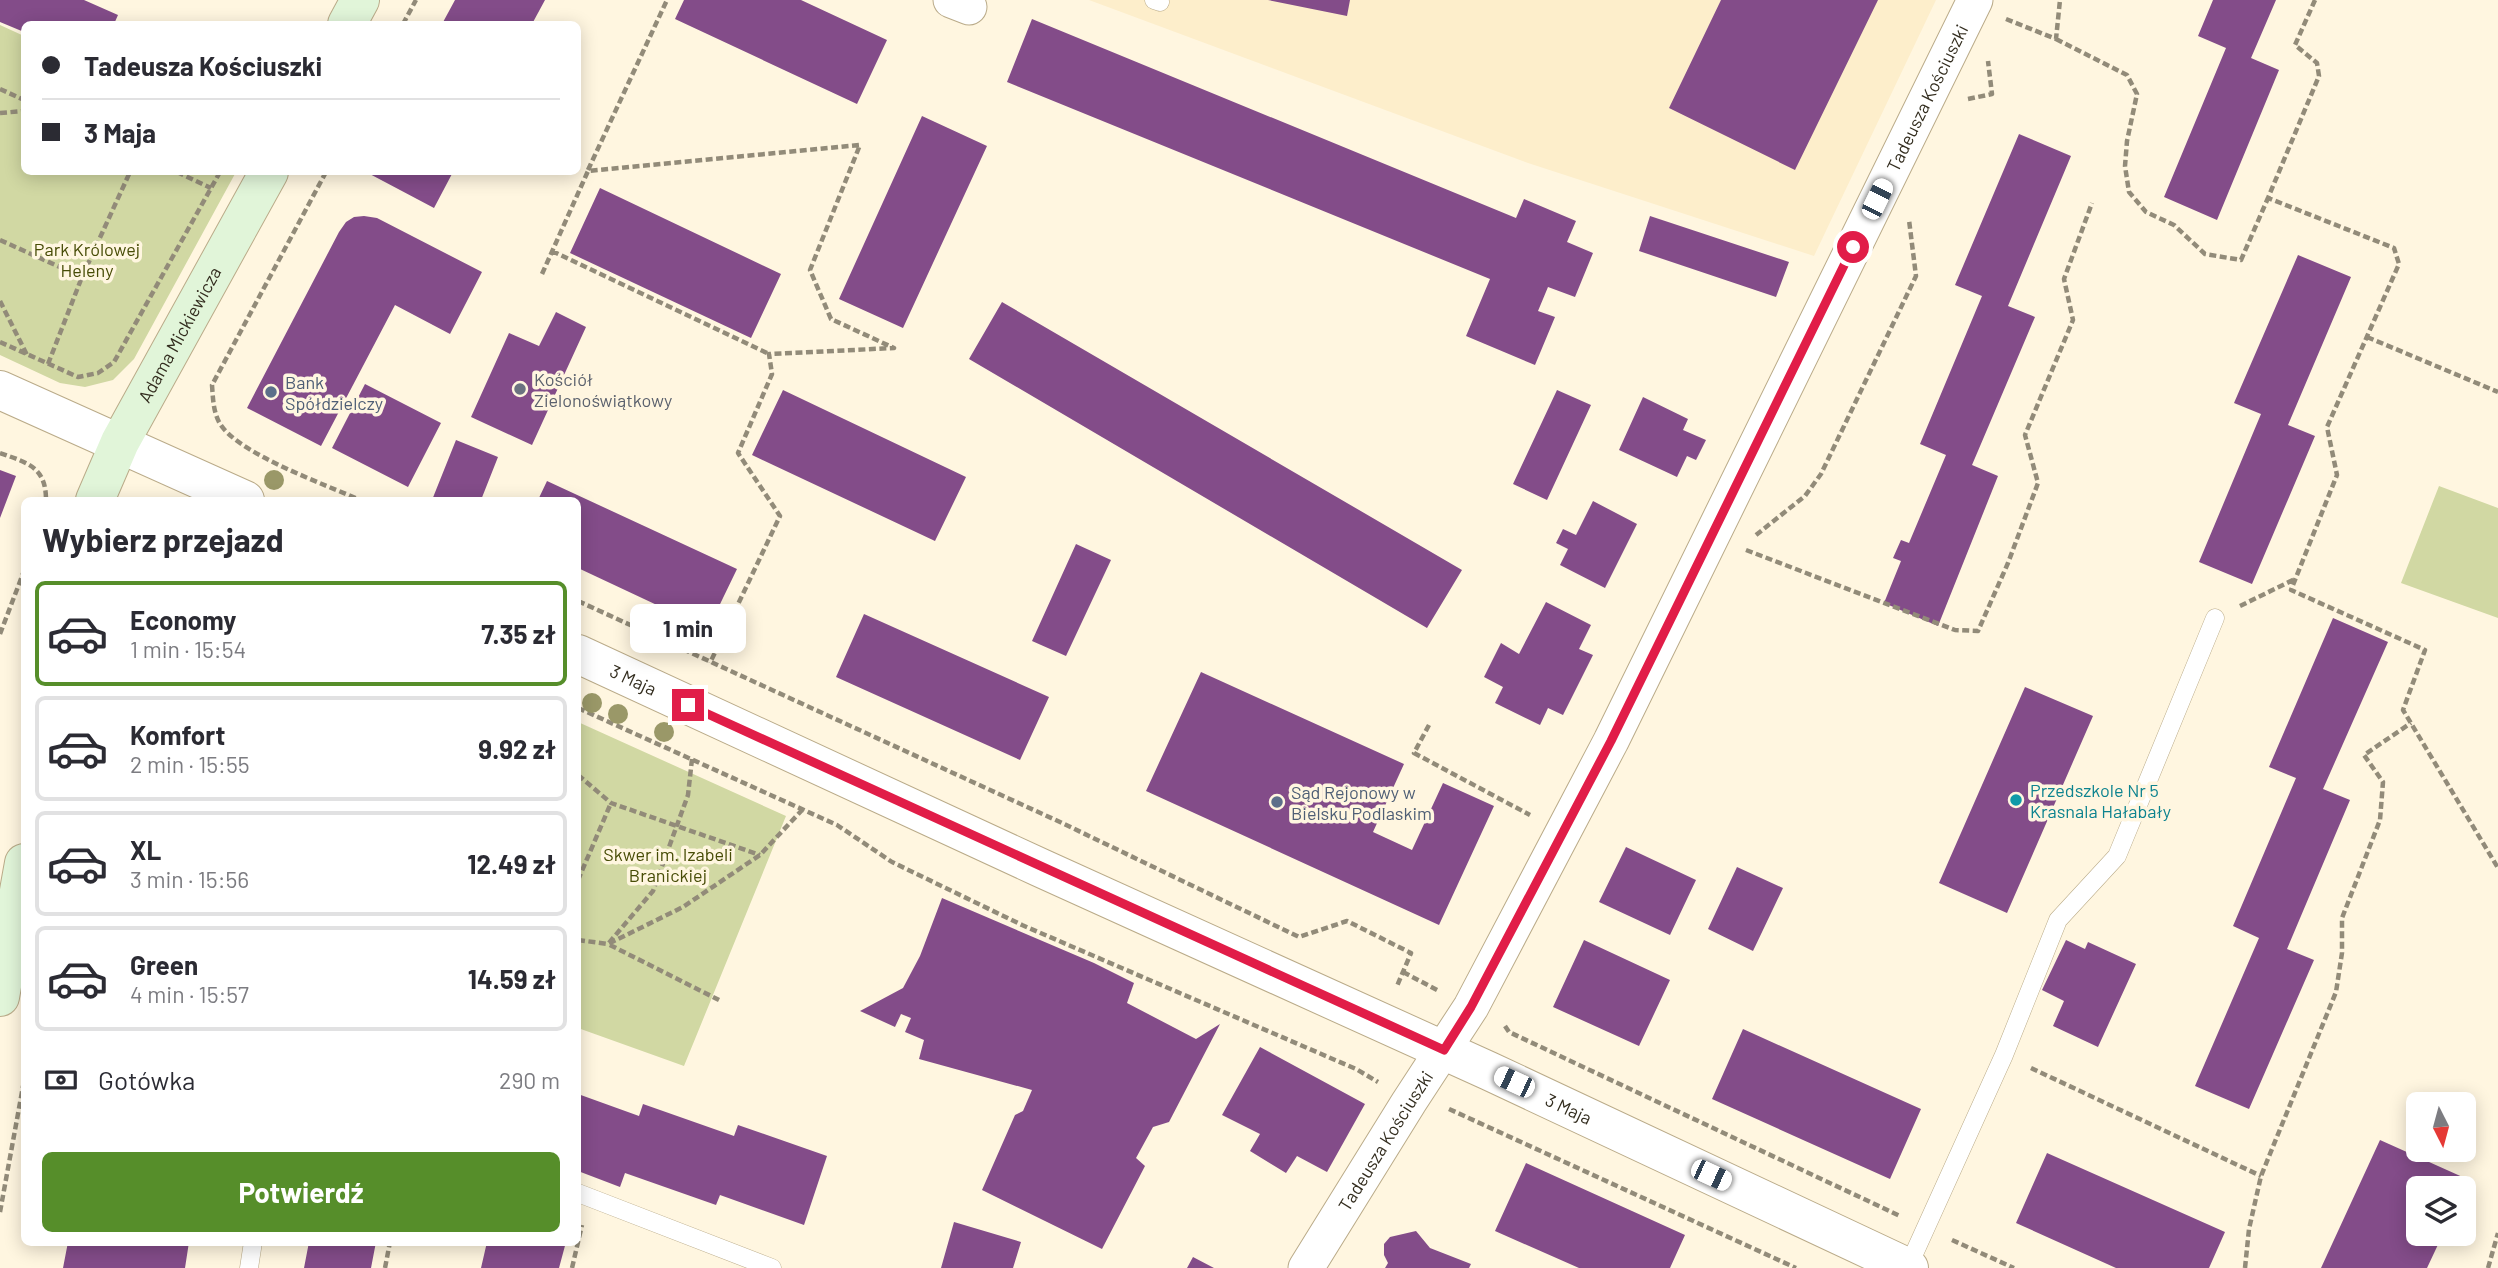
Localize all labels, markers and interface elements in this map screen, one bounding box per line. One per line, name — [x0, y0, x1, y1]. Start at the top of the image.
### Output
street label: Tadeusza Kościuszki — [1882, 21, 1972, 175]
text: Tadeusza Kościuszki — [84, 50, 322, 81]
text: 3 Maja — [84, 117, 156, 148]
car — [1859, 176, 1896, 222]
route start — [1837, 231, 1869, 263]
park label: Park Królowej Heleny — [34, 238, 140, 281]
street label: Adama Mickiewicza — [133, 263, 226, 406]
place label: Kościół Zielonoświątkowy — [534, 368, 672, 411]
place label: Bank Spółdzielczy — [285, 371, 383, 414]
marker: Kościół Zielonoświątkowy — [512, 381, 528, 397]
marker: Bank Spółdzielczy — [263, 384, 279, 400]
text: Wybierz przejazd — [42, 520, 284, 558]
icon: car — [46, 602, 109, 665]
text: Economy — [130, 604, 236, 635]
callout: 1 min — [630, 604, 746, 652]
text: 1 min — [663, 614, 713, 642]
text: 7.35 zł — [481, 618, 556, 649]
text: 1 min · 15:54 — [130, 635, 246, 663]
street label: 3 Maja — [607, 659, 660, 700]
route end — [672, 689, 704, 721]
icon: car — [46, 717, 109, 780]
text: Komfort — [130, 719, 225, 750]
text: 9.92 zł — [478, 733, 556, 764]
text: 2 min · 15:55 — [130, 750, 250, 778]
place label: Przedszkole Nr 5 Krasnala Hałabały — [2030, 779, 2171, 822]
place label: Sąd Rejonowy w Bielsku Podlaskim — [1291, 781, 1432, 824]
marker: Przedszkole Nr 5 Krasnala Hałabały — [2008, 792, 2024, 808]
marker: Sąd Rejonowy w Bielsku Podlaskim — [1269, 794, 1285, 810]
icon: car — [46, 832, 109, 895]
text: XL — [130, 834, 161, 865]
park label: Skwer im. Izabeli Branickiej — [603, 843, 733, 886]
text: 12.49 zł — [467, 848, 556, 879]
text: 3 min · 15:56 — [130, 865, 249, 893]
icon: car — [46, 947, 109, 1010]
text: Green — [130, 949, 198, 980]
text: 14.59 zł — [468, 963, 556, 994]
text: 4 min · 15:57 — [130, 980, 249, 1008]
icon: cash — [42, 1061, 80, 1099]
text: Gotówka — [98, 1064, 195, 1095]
car — [1491, 1064, 1538, 1100]
text: 290 m — [499, 1066, 560, 1094]
street label: Tadeusza Kościuszki — [1333, 1067, 1437, 1215]
street label: 3 Maja — [1542, 1088, 1595, 1129]
north arrow — [2406, 1092, 2476, 1162]
map controls — [2406, 1092, 2476, 1246]
button: Potwierdź — [42, 1152, 560, 1232]
car — [1688, 1157, 1735, 1193]
button: layers — [2406, 1176, 2476, 1246]

